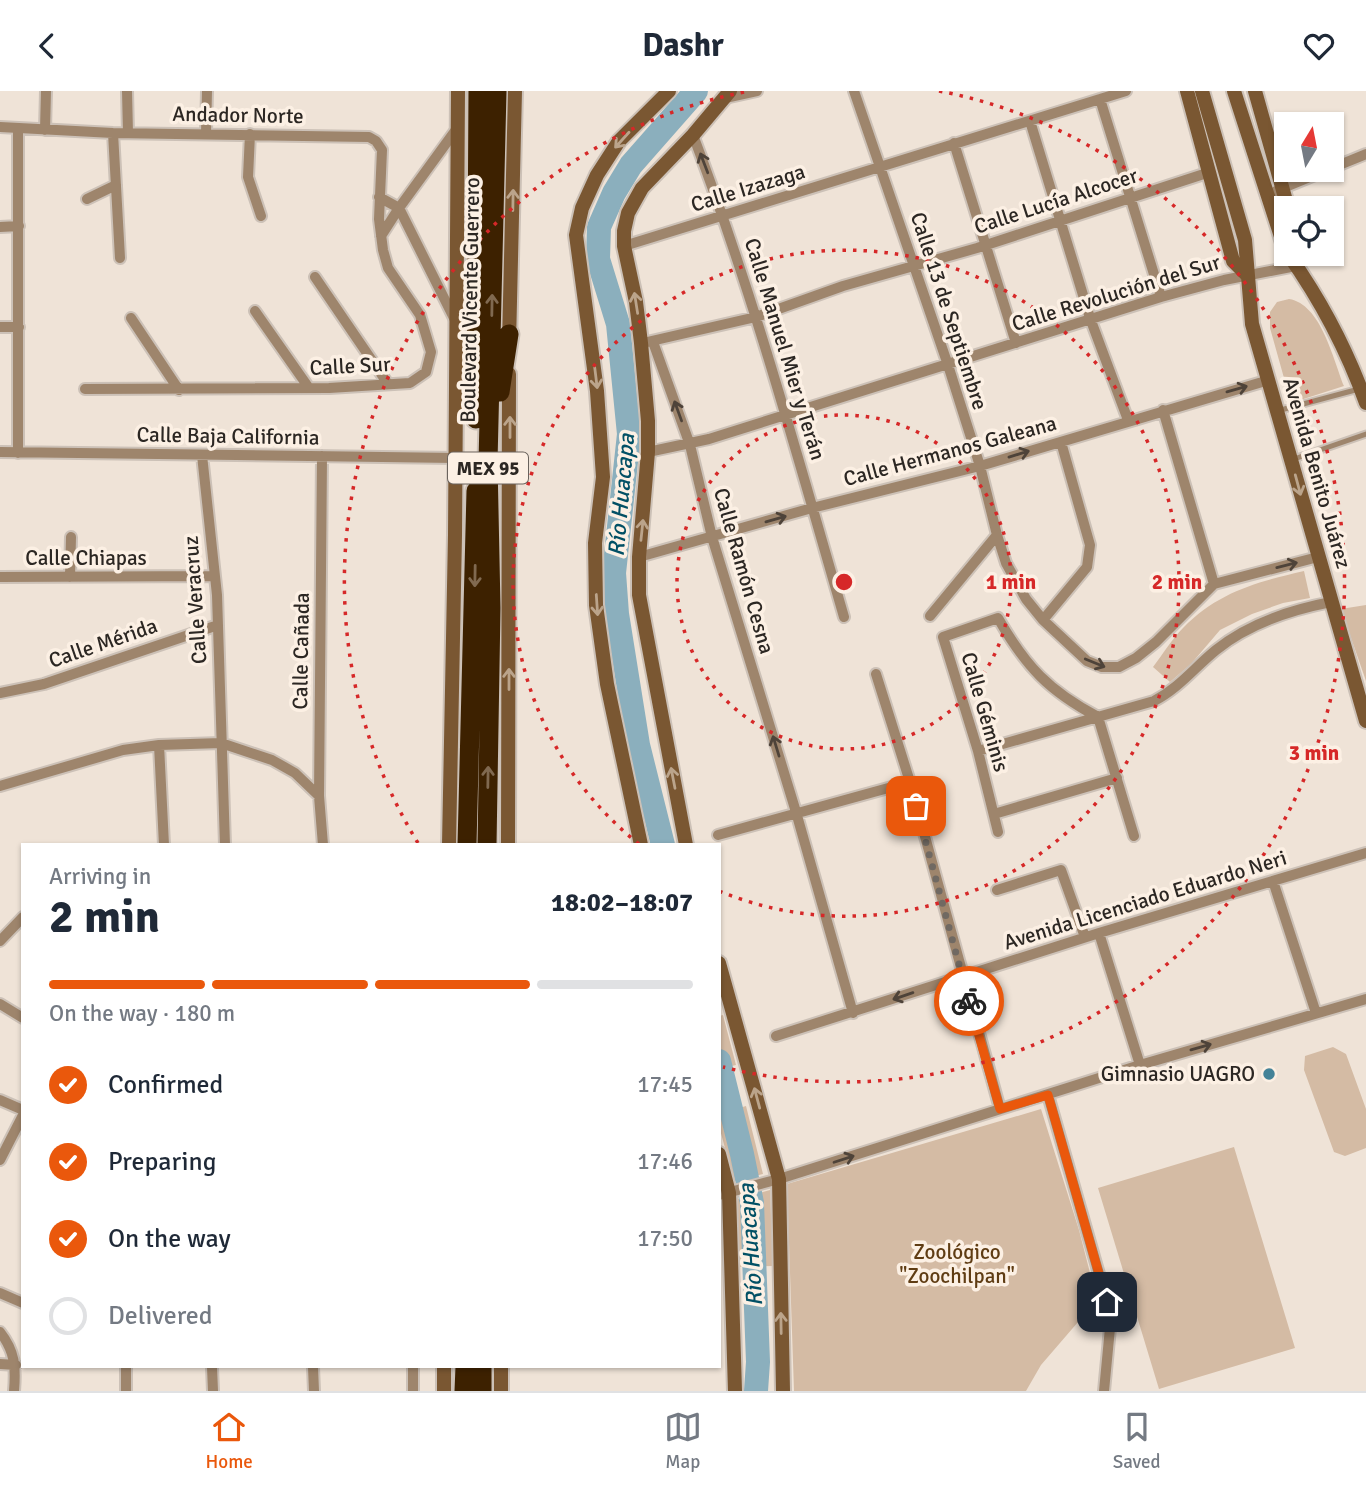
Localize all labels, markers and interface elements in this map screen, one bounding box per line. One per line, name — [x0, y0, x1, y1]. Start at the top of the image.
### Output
text: Dashr — [642, 26, 724, 65]
icon: back — [28, 27, 66, 65]
icon: heart — [1300, 27, 1338, 65]
street label: Andador Norte — [172, 101, 304, 129]
north arrow — [1274, 112, 1344, 182]
map controls — [1274, 112, 1344, 266]
one-way arrow — [614, 131, 630, 149]
one-way arrow — [696, 152, 709, 174]
street label: Calle Izazaga — [688, 158, 808, 218]
street label: Calle Lucía Alcocer — [971, 162, 1141, 240]
street label: Boulevard Vicente Guerrero — [455, 177, 485, 423]
one-way arrow — [506, 188, 520, 211]
button: locate — [1274, 196, 1344, 266]
street label: Calle 13 de Septiembre — [905, 209, 993, 413]
street label: Calle Manuel Mier y Terán — [739, 235, 831, 463]
street label: Calle Revolución del Sur — [1009, 249, 1224, 337]
one-way arrow — [629, 292, 642, 315]
one-way arrow — [485, 293, 499, 316]
street label: Calle Sur — [309, 351, 391, 381]
one-way arrow — [589, 367, 602, 389]
street label: Avenida Benito Juárez — [1277, 374, 1357, 572]
one-way arrow — [1226, 381, 1248, 394]
one-way arrow — [670, 400, 683, 422]
street label: Calle Hermanos Galeana — [841, 410, 1059, 492]
one-way arrow — [503, 416, 517, 439]
street label: Calle Baja California — [136, 421, 320, 451]
water label: Río Huacapa — [602, 431, 641, 558]
one-way arrow — [1008, 446, 1030, 459]
road number: MEX 95 — [448, 453, 528, 483]
one-way arrow — [1292, 473, 1305, 495]
street label: Calle Ramón Cesna — [708, 485, 780, 657]
one-way arrow — [764, 511, 786, 524]
one-way arrow — [636, 519, 649, 541]
street label: Calle Veracruz — [178, 535, 212, 665]
street label: Calle Chiapas — [25, 545, 147, 571]
one-way arrow — [1275, 558, 1298, 571]
one-way arrow — [468, 564, 481, 587]
text: 1 min — [986, 569, 1036, 595]
text: 2 min — [1152, 569, 1202, 595]
centre of rings — [832, 570, 856, 594]
street label: Calle Cañada — [287, 592, 315, 710]
one-way arrow — [591, 593, 604, 616]
street label: Calle Mérida — [45, 612, 161, 674]
street label: Calle Géminis — [956, 649, 1014, 775]
one-way arrow — [1084, 657, 1105, 670]
one-way arrow — [502, 668, 515, 691]
one-way arrow — [769, 736, 781, 758]
text: 3 min — [1289, 740, 1339, 766]
one-way arrow — [481, 766, 495, 789]
one-way arrow — [666, 767, 680, 790]
pin — [886, 776, 946, 836]
icon: bag — [897, 787, 935, 825]
street label: Avenida Licenciado Eduardo Neri — [1000, 845, 1290, 955]
text: Arriving in — [49, 862, 151, 891]
text: 18:02–18:07 — [551, 887, 693, 919]
text: 2 min — [49, 889, 160, 945]
courier — [934, 966, 1004, 1036]
icon: bike — [950, 982, 988, 1020]
one-way arrow — [892, 991, 914, 1003]
text: On the way · 180 m — [49, 999, 235, 1028]
one-way arrow — [1190, 1040, 1212, 1053]
place label: Gimnasio UAGRO — [1101, 1061, 1255, 1087]
icon: check — [49, 1066, 87, 1104]
marker: Gimnasio UAGRO — [1261, 1066, 1277, 1082]
text: Confirmed — [108, 1069, 223, 1101]
text: 17:45 — [637, 1070, 693, 1099]
one-way arrow — [750, 1087, 763, 1110]
icon: check — [49, 1143, 87, 1181]
text: Preparing — [108, 1146, 216, 1178]
text: 17:46 — [637, 1147, 693, 1176]
one-way arrow — [833, 1151, 855, 1164]
water label: Río Huacapa — [732, 1181, 769, 1307]
icon: check — [49, 1220, 87, 1258]
text: On the way — [108, 1223, 231, 1255]
text: 17:50 — [637, 1224, 693, 1253]
park label: Zoológico "Zoochilpan" — [899, 1239, 1015, 1289]
pin — [1077, 1272, 1137, 1332]
icon: home — [1088, 1283, 1126, 1321]
text: Delivered — [108, 1300, 213, 1332]
one-way arrow — [775, 1312, 788, 1335]
tab: Home — [205, 1408, 253, 1474]
tab: Map — [664, 1408, 702, 1474]
tab: Saved — [1113, 1408, 1161, 1474]

